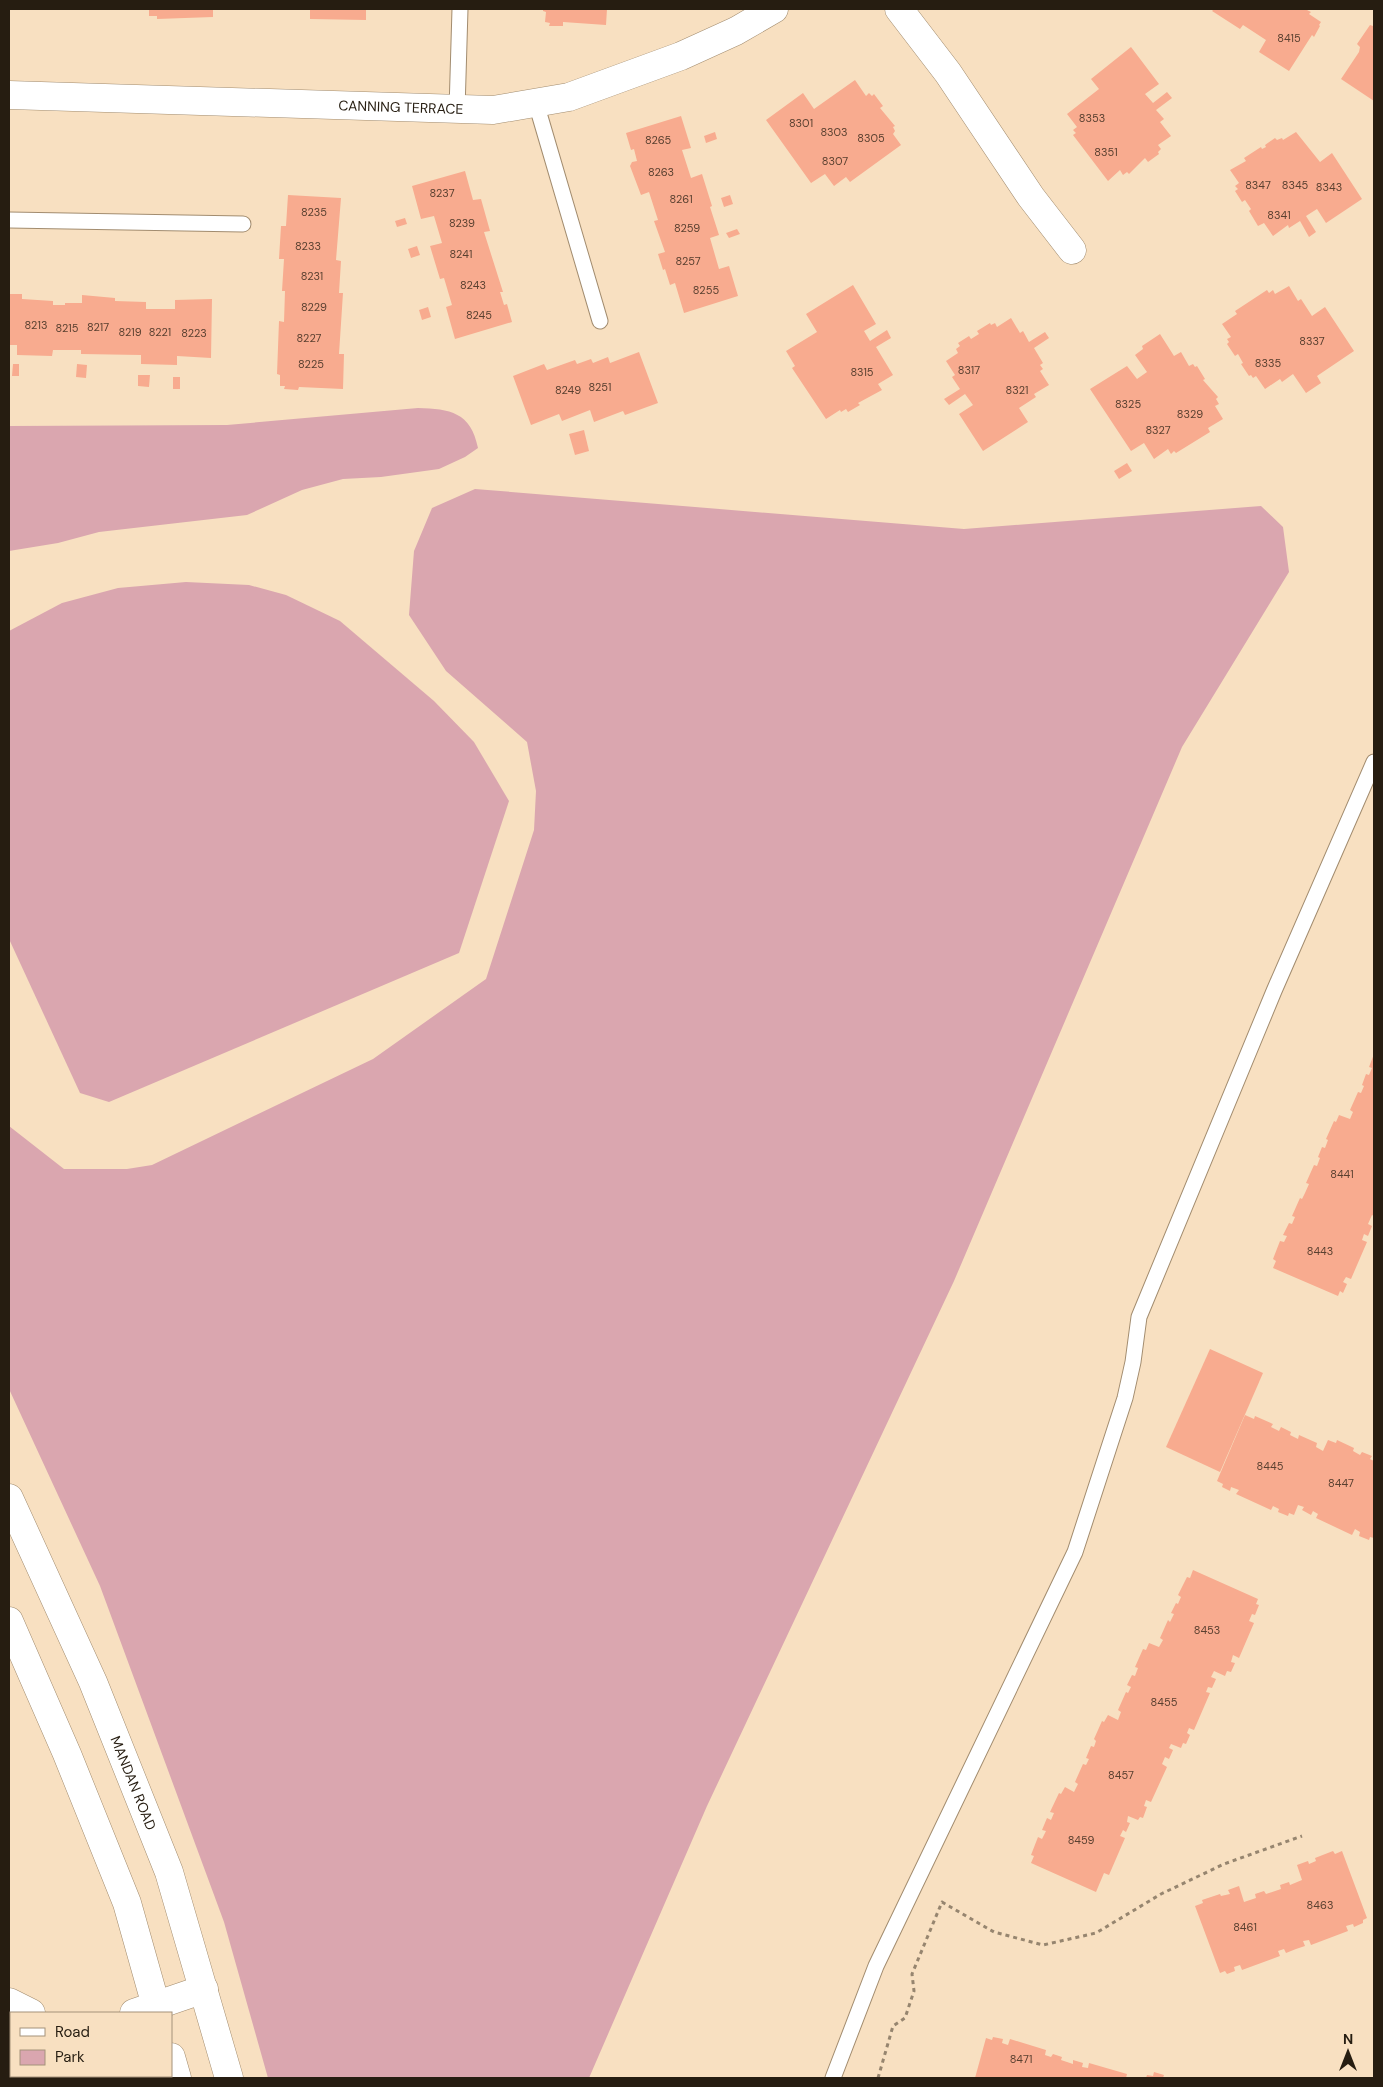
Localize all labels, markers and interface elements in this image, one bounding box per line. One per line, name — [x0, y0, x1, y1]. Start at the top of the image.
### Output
house number: 8415 — [1277, 31, 1301, 45]
street label: CANNING TERRACE — [338, 96, 464, 118]
house number: 8353 — [1079, 111, 1105, 125]
house number: 8301 — [789, 116, 813, 130]
house number: 8303 — [820, 125, 848, 139]
house number: 8305 — [857, 131, 885, 145]
house number: 8265 — [645, 133, 671, 147]
house number: 8351 — [1094, 145, 1118, 159]
house number: 8307 — [822, 154, 848, 168]
house number: 8263 — [648, 165, 674, 179]
house number: 8347 — [1245, 178, 1271, 192]
house number: 8345 — [1282, 178, 1309, 192]
house number: 8343 — [1316, 180, 1342, 194]
house number: 8237 — [429, 186, 455, 200]
house number: 8261 — [669, 192, 693, 206]
house number: 8235 — [301, 205, 327, 219]
house number: 8341 — [1267, 208, 1291, 222]
house number: 8239 — [449, 216, 475, 230]
house number: 8259 — [674, 221, 700, 235]
house number: 8233 — [295, 239, 321, 253]
house number: 8241 — [450, 247, 472, 261]
house number: 8257 — [675, 254, 701, 268]
house number: 8231 — [301, 269, 323, 283]
house number: 8243 — [460, 278, 486, 292]
house number: 8255 — [693, 283, 719, 297]
house number: 8229 — [301, 300, 327, 314]
house number: 8245 — [466, 308, 492, 322]
house number: 8213 — [25, 318, 47, 332]
house number: 8217 — [87, 320, 109, 334]
house number: 8215 — [56, 321, 79, 335]
house number: 8219 — [118, 325, 142, 339]
house number: 8221 — [149, 325, 171, 339]
house number: 8223 — [181, 326, 207, 340]
house number: 8227 — [297, 331, 322, 345]
house number: 8337 — [1299, 334, 1325, 348]
house number: 8335 — [1255, 356, 1281, 370]
house number: 8225 — [298, 357, 324, 371]
house number: 8317 — [958, 363, 980, 377]
house number: 8315 — [850, 365, 874, 379]
house number: 8251 — [589, 380, 611, 394]
house number: 8249 — [555, 383, 581, 397]
house number: 8321 — [1006, 383, 1028, 397]
house number: 8325 — [1115, 397, 1141, 411]
house number: 8329 — [1177, 407, 1203, 421]
house number: 8327 — [1145, 423, 1171, 437]
house number: 8441 — [1330, 1167, 1354, 1181]
house number: 8443 — [1307, 1244, 1333, 1258]
house number: 8445 — [1257, 1459, 1284, 1473]
house number: 8447 — [1328, 1476, 1354, 1490]
house number: 8453 — [1194, 1623, 1220, 1637]
house number: 8455 — [1151, 1695, 1178, 1709]
street label: MANDAN ROAD — [106, 1733, 160, 1833]
house number: 8457 — [1108, 1768, 1134, 1782]
house number: 8459 — [1068, 1833, 1094, 1847]
house number: 8463 — [1307, 1898, 1333, 1912]
house number: 8461 — [1233, 1920, 1257, 1934]
legend — [10, 2012, 172, 2077]
text: Road — [55, 2022, 90, 2042]
north arrow — [1323, 2027, 1373, 2077]
text: N — [1343, 2030, 1353, 2048]
text: Park — [55, 2047, 85, 2067]
house number: 8471 — [1010, 2052, 1032, 2066]

